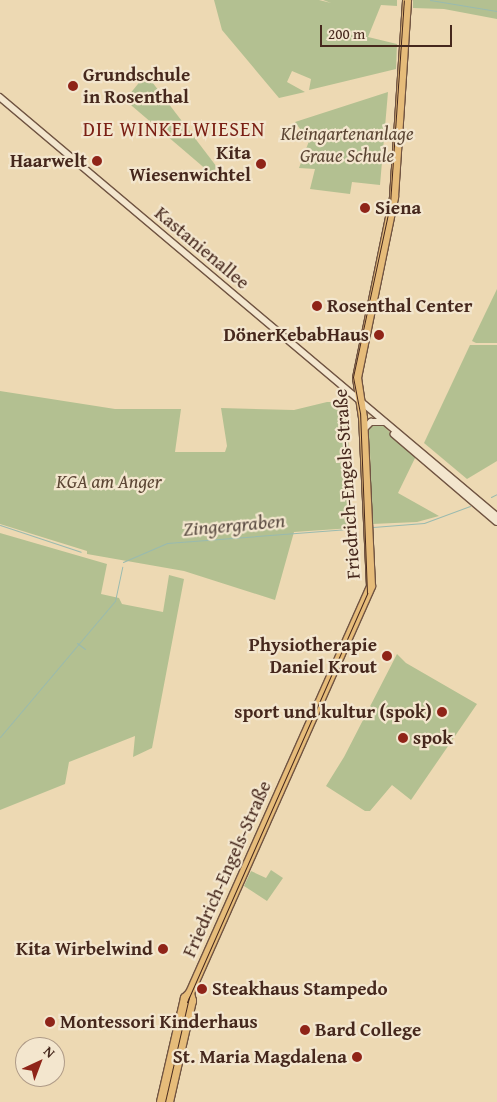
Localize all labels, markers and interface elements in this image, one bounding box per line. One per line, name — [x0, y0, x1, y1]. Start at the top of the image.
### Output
scale bar — [322, 15, 454, 47]
text: 200 m — [328, 23, 365, 44]
place label: Grundschule in Rosenthal — [83, 64, 190, 108]
marker: Grundschule in Rosenthal — [67, 80, 79, 92]
district label: DIE WINKELWIESEN — [81, 116, 267, 140]
park label: Kleingartenanlage Graue Schule — [280, 123, 414, 167]
place label: Kita Wiesenwichtel — [129, 142, 251, 186]
place label: Haarwelt — [10, 150, 87, 172]
marker: Haarwelt — [91, 155, 103, 167]
marker: Kita Wiesenwichtel — [255, 158, 267, 170]
place label: Siena — [375, 197, 421, 219]
street label: Kastanienallee — [150, 202, 254, 294]
marker: Siena — [359, 202, 371, 214]
place label: Rosenthal Center — [327, 295, 472, 317]
marker: Rosenthal Center — [311, 300, 323, 312]
place label: DönerKebabHaus — [223, 324, 369, 346]
marker: DönerKebabHaus — [373, 329, 385, 341]
street label: Friedrich-Engels-Straße — [329, 388, 365, 580]
park label: KGA am Anger — [56, 471, 162, 493]
water label: Zingergraben — [182, 508, 286, 540]
place label: Physiotherapie Daniel Krout — [249, 634, 377, 678]
marker: Physiotherapie Daniel Krout — [381, 650, 393, 662]
place label: sport und kultur (spok) — [234, 701, 432, 723]
marker: sport und kultur (spok) — [436, 706, 448, 718]
place label: spok — [413, 727, 453, 749]
marker: spok — [397, 732, 409, 744]
street label: Friedrich-Engels-Straße — [178, 777, 276, 961]
place label: Kita Wirbelwind — [16, 938, 153, 960]
marker: Kita Wirbelwind — [157, 943, 169, 955]
place label: Steakhaus Stampedo — [212, 978, 388, 1000]
marker: Steakhaus Stampedo — [196, 983, 208, 995]
place label: Montessori Kinderhaus — [60, 1011, 258, 1033]
marker: Montessori Kinderhaus — [44, 1016, 56, 1028]
place label: Bard College — [315, 1019, 421, 1041]
marker: Bard College — [299, 1024, 311, 1036]
north arrow — [15, 1037, 65, 1087]
text: N — [39, 1041, 60, 1062]
place label: St. Maria Magdalena — [173, 1046, 347, 1068]
marker: St. Maria Magdalena — [351, 1051, 363, 1063]

